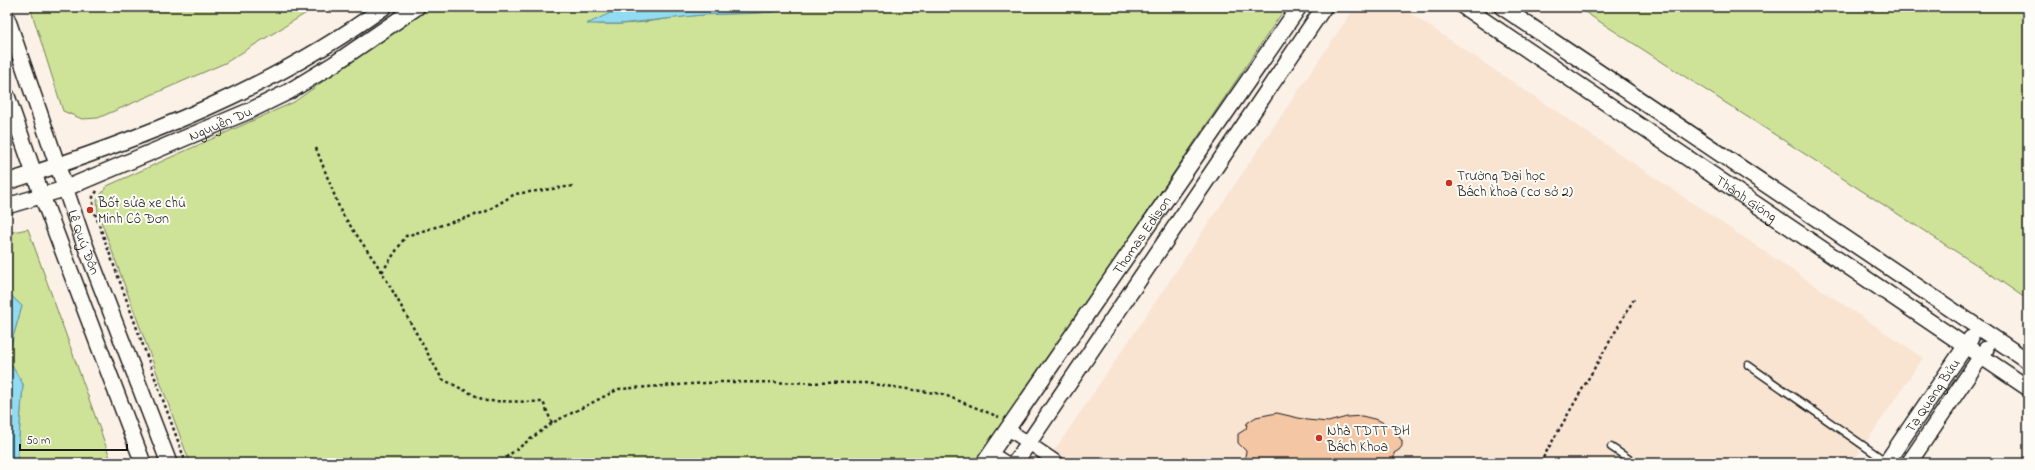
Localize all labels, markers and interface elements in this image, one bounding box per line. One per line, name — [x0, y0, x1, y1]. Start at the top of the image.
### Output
street label: Nguyễn Du — [186, 102, 256, 147]
place label: Trường Đại học Bách khoa (cơ sở 2) — [1456, 166, 1573, 203]
street label: Thánh Gióng — [1711, 171, 1781, 228]
marker: Trường Đại học Bách khoa (cơ sở 2) — [1444, 178, 1454, 188]
street label: Thomas Edison — [1108, 192, 1177, 279]
place label: Bốt sửa xe chú Minh Cô Đơn — [97, 193, 186, 230]
marker: Bốt sửa xe chú Minh Cô Đơn — [85, 205, 95, 215]
street label: Lê Quý Đôn — [61, 207, 105, 278]
street label: Tạ Quang Bửu — [1901, 355, 1966, 437]
place label: Nhà TDTT ĐH Bách Khoa — [1326, 421, 1410, 458]
scale bar — [20, 426, 127, 452]
text: 50 m — [26, 432, 50, 450]
marker: Nhà TDTT ĐH Bách Khoa — [1314, 433, 1324, 443]

